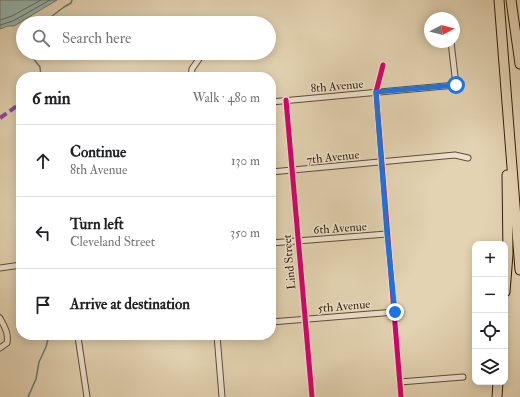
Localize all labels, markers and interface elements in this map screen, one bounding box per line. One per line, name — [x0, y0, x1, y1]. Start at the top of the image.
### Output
north arrow — [424, 12, 460, 48]
search box — [16, 16, 276, 60]
icon: search — [30, 27, 52, 49]
text: Search here — [62, 29, 131, 48]
route start — [447, 76, 465, 94]
street label: 8th Avenue — [310, 77, 364, 96]
text: 6 min — [32, 88, 71, 109]
text: Walk · 480 m — [192, 90, 260, 106]
text: Continue — [70, 143, 126, 162]
street label: 7th Avenue — [306, 147, 360, 168]
icon: ahead — [32, 150, 54, 172]
text: 130 m — [231, 153, 260, 169]
text: 8th Avenue — [70, 162, 128, 178]
text: Turn left — [70, 215, 124, 234]
street label: 6th Avenue — [313, 219, 367, 238]
icon: left — [32, 222, 54, 244]
text: 350 m — [230, 225, 260, 241]
text: Cleveland Street — [70, 234, 155, 250]
street label: Lind Street — [280, 234, 299, 290]
map controls — [472, 241, 508, 385]
button: + — [472, 241, 508, 277]
button: − — [472, 277, 508, 313]
icon: arrive — [32, 294, 54, 316]
text: Arrive at destination — [70, 295, 190, 314]
street label: 5th Avenue — [317, 297, 371, 316]
route end — [386, 303, 404, 321]
button: locate — [472, 313, 508, 349]
button: layers — [472, 349, 508, 385]

